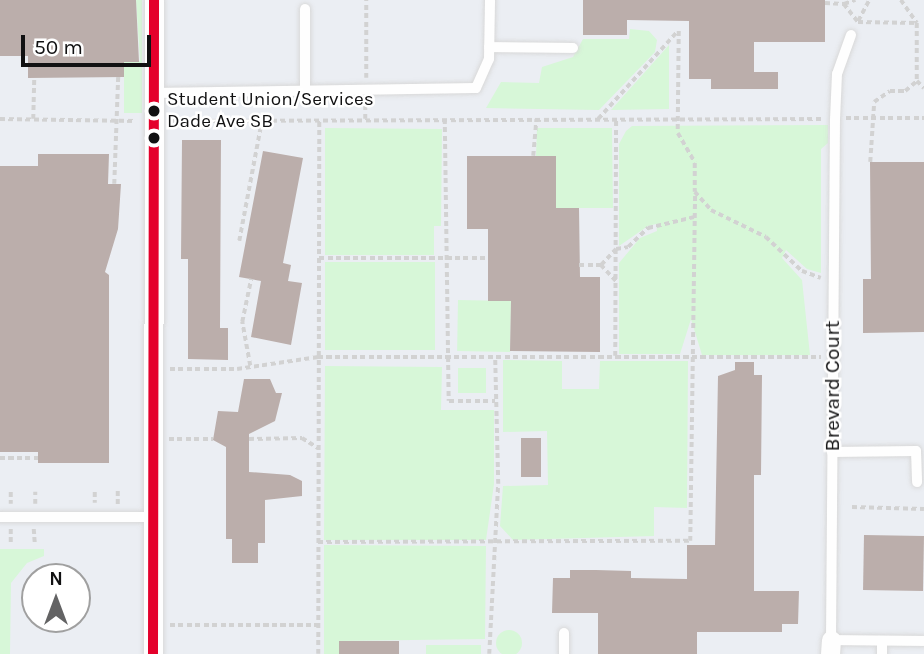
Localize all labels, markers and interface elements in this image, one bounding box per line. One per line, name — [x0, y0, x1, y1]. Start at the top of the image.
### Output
scale bar — [24, 21, 154, 65]
text: 50 m — [34, 35, 83, 59]
place label: Student Union/Services Dade Ave SB — [167, 89, 374, 133]
marker: Student Union/Services Dade Ave SB — [147, 104, 161, 118]
unlabelled marker — [147, 131, 161, 145]
street label: Brevard Court — [819, 320, 845, 452]
north arrow — [21, 563, 91, 633]
text: N — [49, 568, 63, 590]

